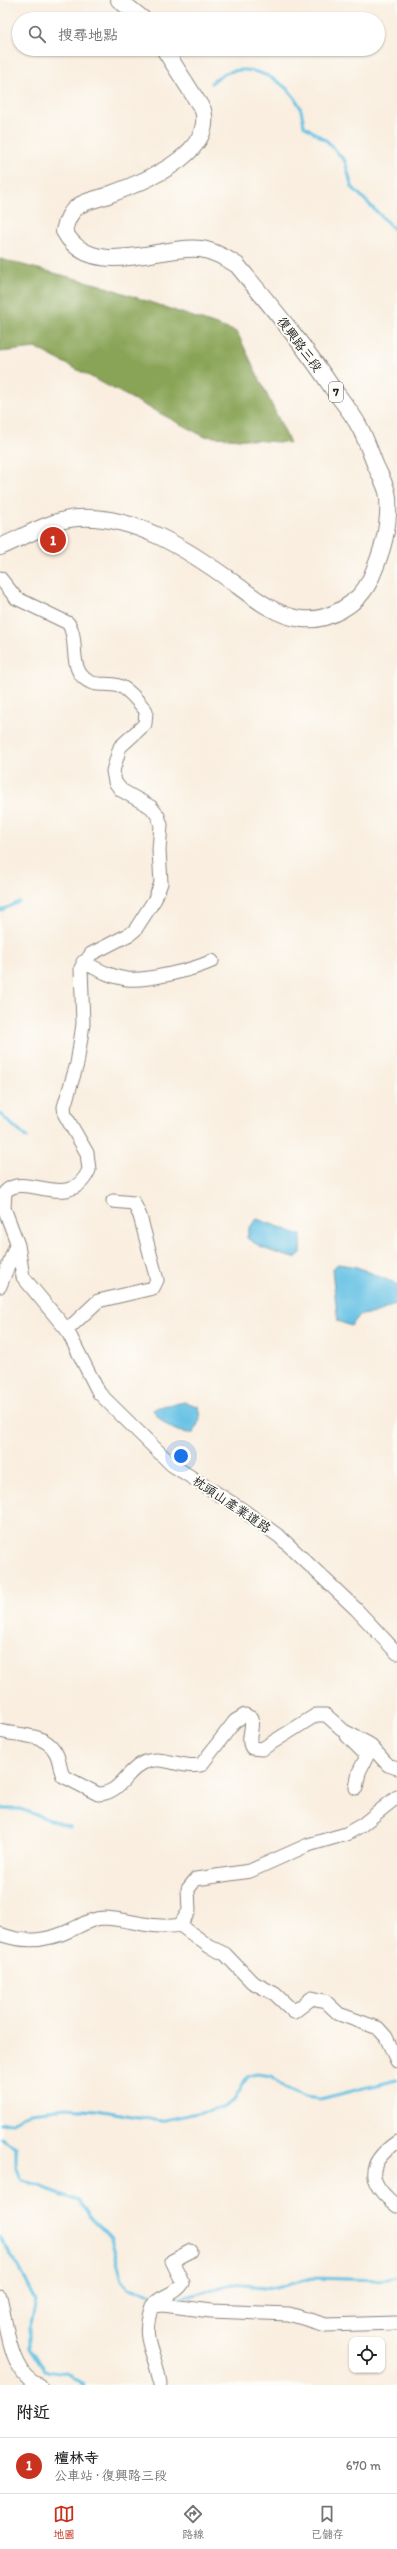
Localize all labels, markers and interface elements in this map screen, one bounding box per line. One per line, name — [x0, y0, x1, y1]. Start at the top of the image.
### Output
search box — [12, 12, 385, 56]
icon: search — [26, 23, 48, 45]
text: 搜尋地點 — [58, 26, 118, 44]
street label: 復興路三段 — [274, 314, 325, 375]
road number: 7 — [329, 382, 343, 402]
pin: 1 — [40, 525, 66, 555]
your location — [171, 1446, 191, 1466]
street label: 枕頭山產業道路 — [190, 1473, 274, 1536]
map controls — [349, 2337, 385, 2373]
button: locate — [349, 2337, 385, 2373]
text: 附近 — [16, 2402, 50, 2422]
text: 檀林寺 — [54, 2449, 99, 2467]
text: 1 — [26, 2458, 32, 2473]
text: 670 m — [346, 2458, 381, 2473]
text: 公車站 · 復興路三段 — [54, 2468, 167, 2483]
tab: 地圖 — [53, 2503, 75, 2541]
tab: 路線 — [182, 2503, 204, 2541]
tab: 已儲存 — [311, 2503, 344, 2541]

